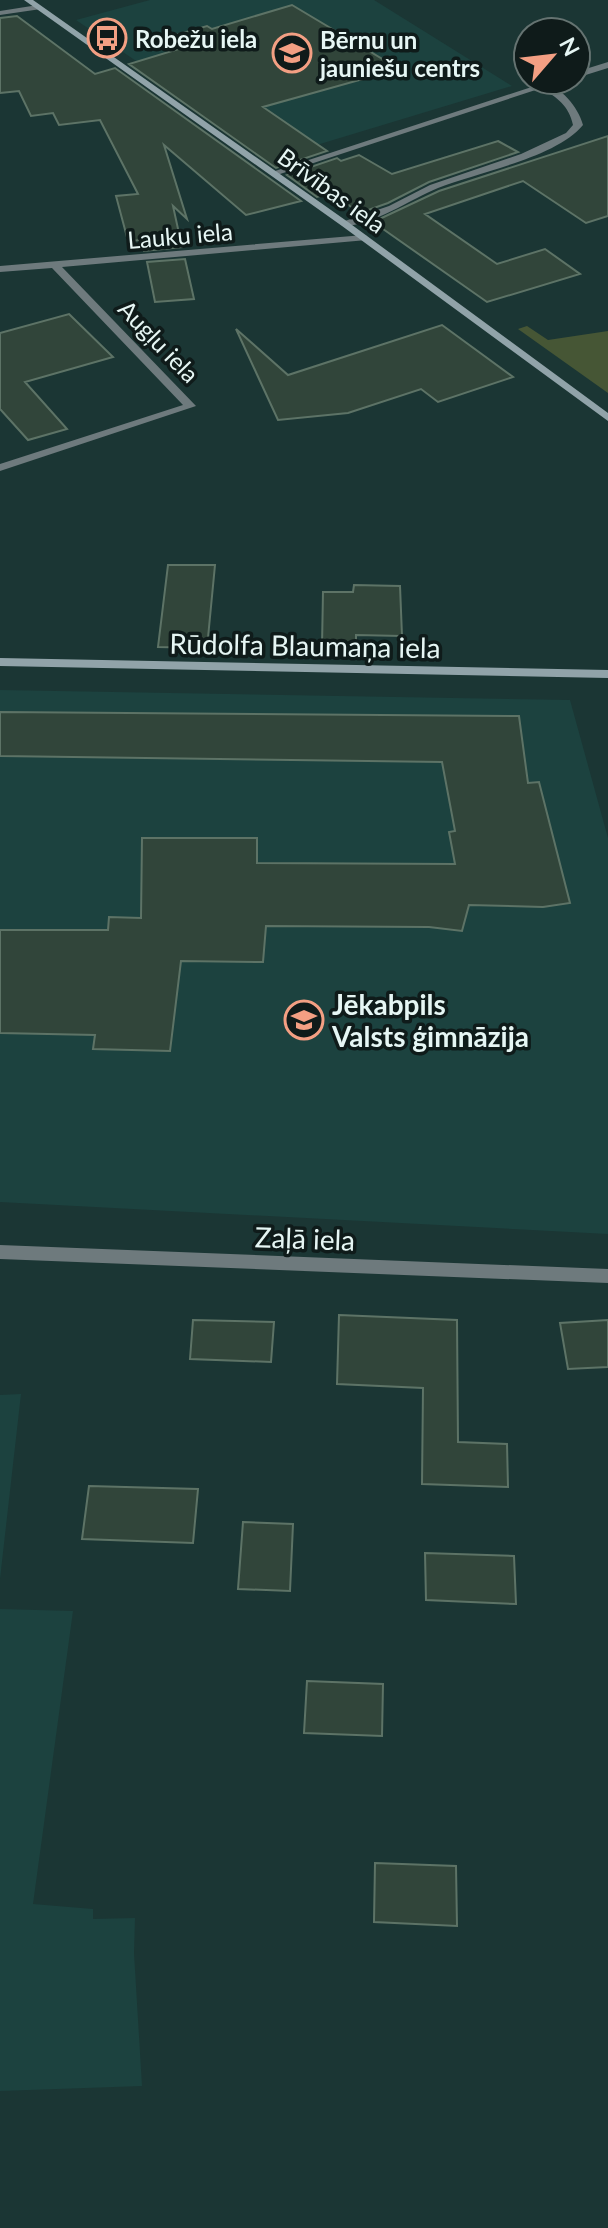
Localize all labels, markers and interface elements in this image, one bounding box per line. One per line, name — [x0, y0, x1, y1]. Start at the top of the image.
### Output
north arrow — [512, 16, 592, 96]
bus stop icon: Robežu iela — [86, 17, 128, 59]
place label: Robežu iela — [135, 24, 257, 53]
place label: Bērnu un jauniešu centrs — [319, 25, 480, 82]
school or university icon: Bērnu un jauniešu centrs — [271, 32, 313, 74]
text: N — [554, 33, 586, 60]
street label: Brīvības iela — [273, 141, 391, 239]
street label: Lauku iela — [126, 216, 234, 254]
street label: Augļu iela — [113, 294, 205, 388]
street label: Rūdolfa Blaumaņa iela — [169, 626, 441, 664]
place label: Jēkabpils Valsts ģimnāzija — [331, 987, 529, 1053]
school or university icon: Jēkabpils Valsts ģimnāzija — [283, 999, 325, 1041]
street label: Zaļā iela — [254, 1219, 356, 1257]

